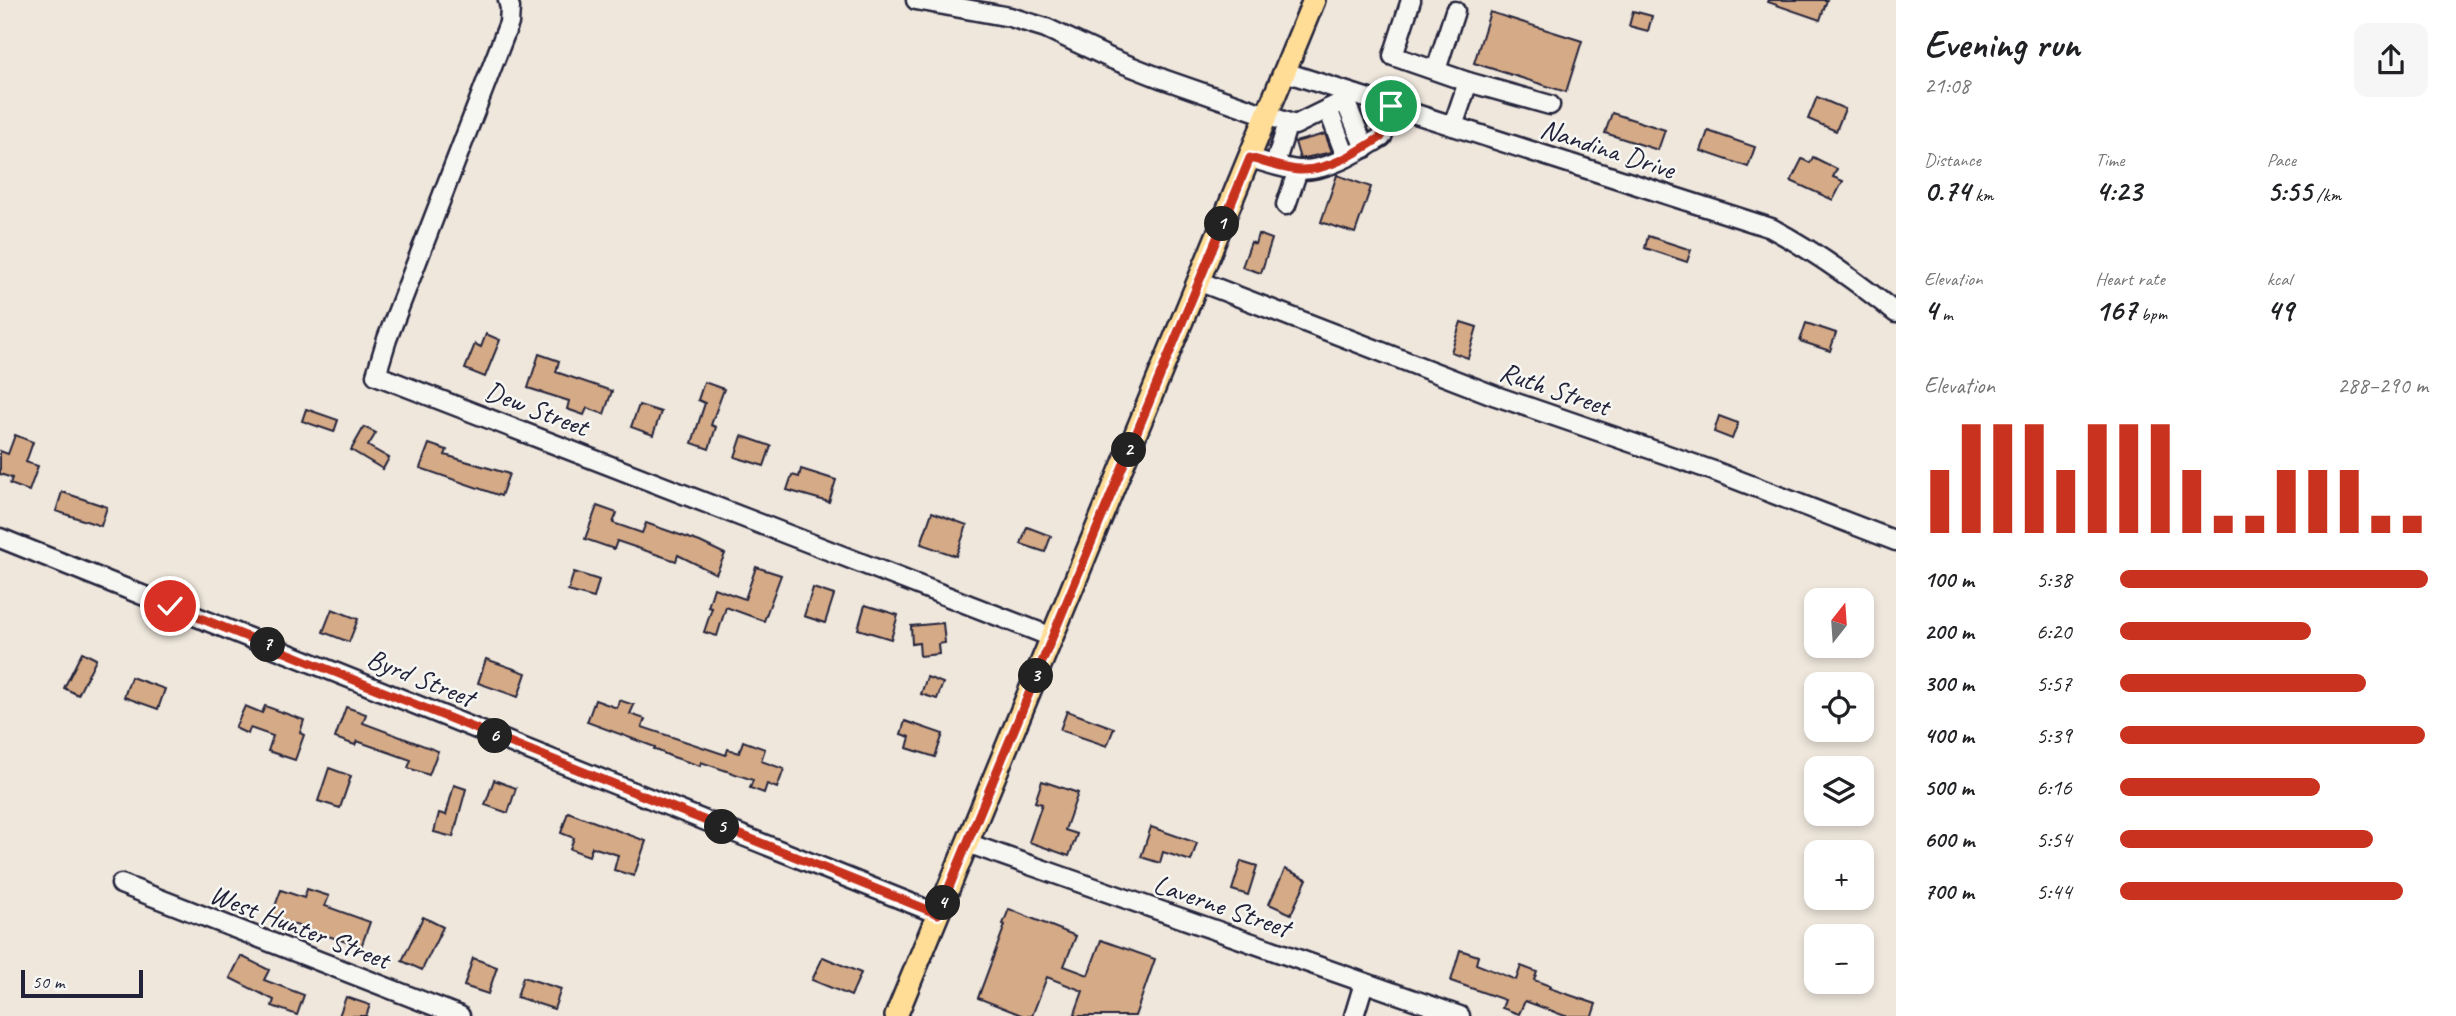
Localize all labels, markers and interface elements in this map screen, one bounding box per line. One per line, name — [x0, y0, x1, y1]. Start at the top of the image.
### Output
text: Evening run — [1924, 21, 2080, 68]
button: share — [2354, 23, 2428, 97]
text: 21:08 — [1924, 71, 1970, 100]
pin — [1361, 76, 1421, 136]
icon: arrive — [1372, 87, 1410, 125]
street label: Nandina Drive — [1536, 110, 1681, 187]
text: Distance — [1924, 148, 1981, 172]
text: Time — [2095, 148, 2124, 172]
text: Pace — [2267, 148, 2296, 172]
text: 0.74 — [1924, 172, 1970, 210]
text: 4:23 — [2095, 172, 2142, 210]
text: 5:55 — [2267, 172, 2312, 210]
text: km — [1970, 183, 1994, 207]
text: /km — [2312, 183, 2341, 207]
pin: 1 — [1204, 206, 1240, 242]
text: 1 — [1217, 211, 1226, 235]
text: Elevation — [1924, 267, 1982, 291]
text: Heart rate — [2095, 267, 2165, 291]
text: kcal — [2267, 267, 2292, 291]
text: 4 — [1924, 291, 1938, 329]
text: 167 — [2095, 291, 2136, 329]
text: 49 — [2267, 291, 2293, 329]
text: m — [1938, 302, 1953, 326]
text: bpm — [2136, 302, 2167, 326]
street label: Ruth Street — [1495, 353, 1617, 424]
text: Elevation — [1924, 371, 1995, 400]
text: 288–290 m — [2337, 371, 2428, 400]
street label: Dew Street — [480, 373, 596, 445]
pin: 2 — [1112, 433, 1146, 468]
text: 2 — [1124, 437, 1133, 461]
text: 100 m — [1924, 565, 1974, 594]
text: 5:38 — [2036, 565, 2072, 594]
pin — [140, 576, 200, 636]
icon: check — [151, 587, 189, 625]
north arrow — [1804, 588, 1874, 658]
map controls — [1804, 588, 1874, 994]
text: 200 m — [1924, 617, 1974, 646]
text: 6:20 — [2036, 617, 2072, 646]
pin: 7 — [250, 628, 286, 662]
text: 7 — [263, 632, 272, 656]
street label: Byrd Street — [362, 640, 483, 716]
pin: 3 — [1018, 658, 1054, 694]
text: 3 — [1031, 663, 1040, 687]
text: 300 m — [1924, 669, 1974, 698]
text: 5:57 — [2036, 669, 2072, 698]
button: locate — [1804, 672, 1874, 742]
pin: 6 — [477, 718, 512, 754]
text: 400 m — [1924, 721, 1974, 750]
text: 5:39 — [2036, 721, 2072, 750]
text: 6 — [490, 723, 499, 747]
button: layers — [1804, 756, 1874, 826]
text: 500 m — [1924, 773, 1973, 802]
text: 6:16 — [2036, 773, 2072, 802]
pin: 5 — [704, 810, 740, 844]
text: 5 — [717, 814, 726, 838]
text: 600 m — [1924, 825, 1974, 854]
text: 5:54 — [2036, 825, 2072, 854]
button: + — [1804, 840, 1874, 910]
street label: Laverne Street — [1149, 866, 1298, 946]
street label: West Hunter Street — [205, 876, 397, 978]
text: 700 m — [1924, 877, 1974, 906]
text: 5:44 — [2036, 877, 2072, 906]
pin: 4 — [926, 886, 960, 920]
text: 4 — [938, 890, 947, 914]
button: − — [1804, 924, 1874, 994]
scale bar — [21, 967, 144, 999]
text: 50 m — [32, 970, 64, 994]

